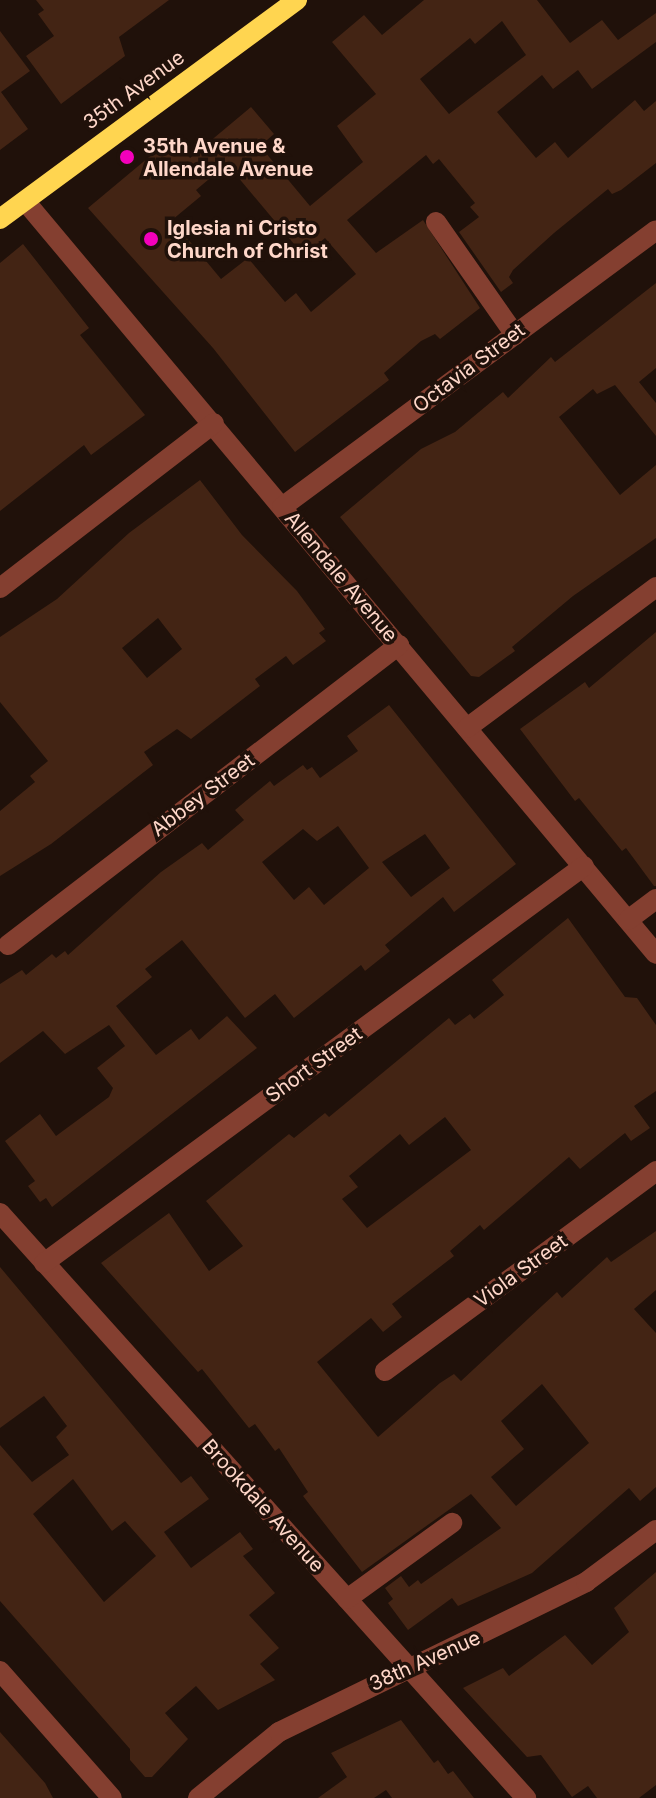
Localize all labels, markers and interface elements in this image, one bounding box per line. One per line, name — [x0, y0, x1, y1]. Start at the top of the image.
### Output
street label: 35th Avenue — [79, 45, 189, 135]
place label: 35th Avenue & Allendale Avenue — [143, 134, 313, 181]
marker: 35th Avenue & Allendale Avenue — [118, 148, 136, 166]
place label: Iglesia ni Cristo Church of Christ — [167, 216, 328, 263]
marker: Iglesia ni Cristo Church of Christ — [142, 230, 160, 248]
street label: Octavia Street — [408, 318, 530, 418]
street label: Allendale Avenue — [279, 507, 403, 647]
street label: Abbey Street — [147, 748, 259, 842]
street label: Short Street — [261, 1022, 367, 1108]
street label: Viola Street — [470, 1229, 572, 1313]
street label: Brookdale Avenue — [197, 1435, 329, 1577]
street label: 38th Avenue — [366, 1626, 484, 1696]

